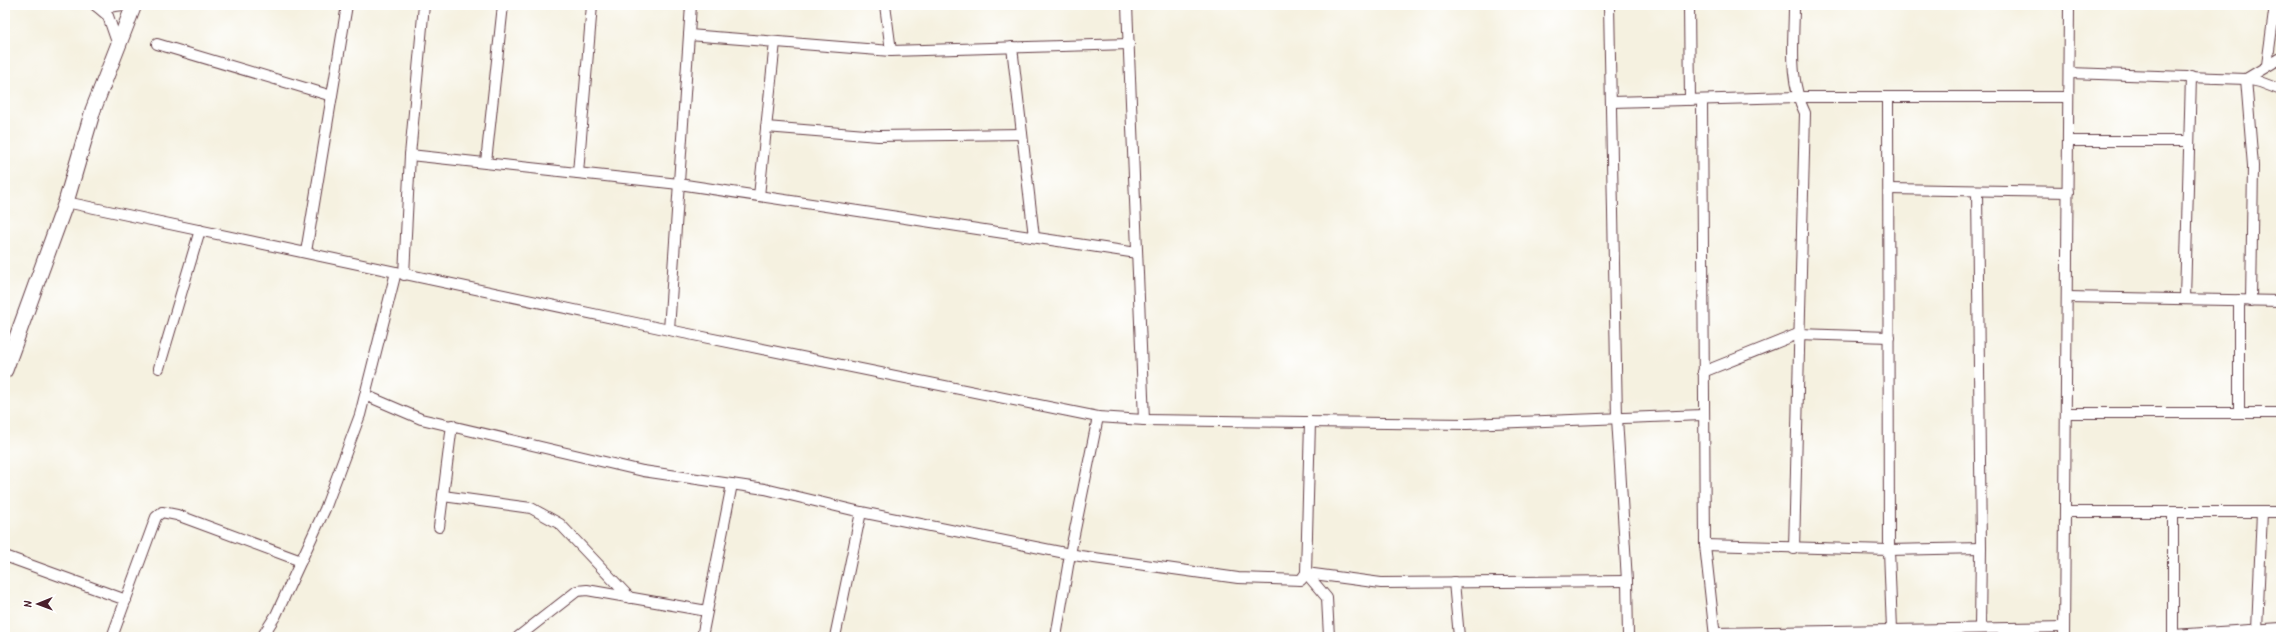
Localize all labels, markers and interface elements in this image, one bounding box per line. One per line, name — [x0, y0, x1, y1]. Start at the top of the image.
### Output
north arrow — [18, 584, 58, 624]
text: N — [20, 600, 38, 608]

